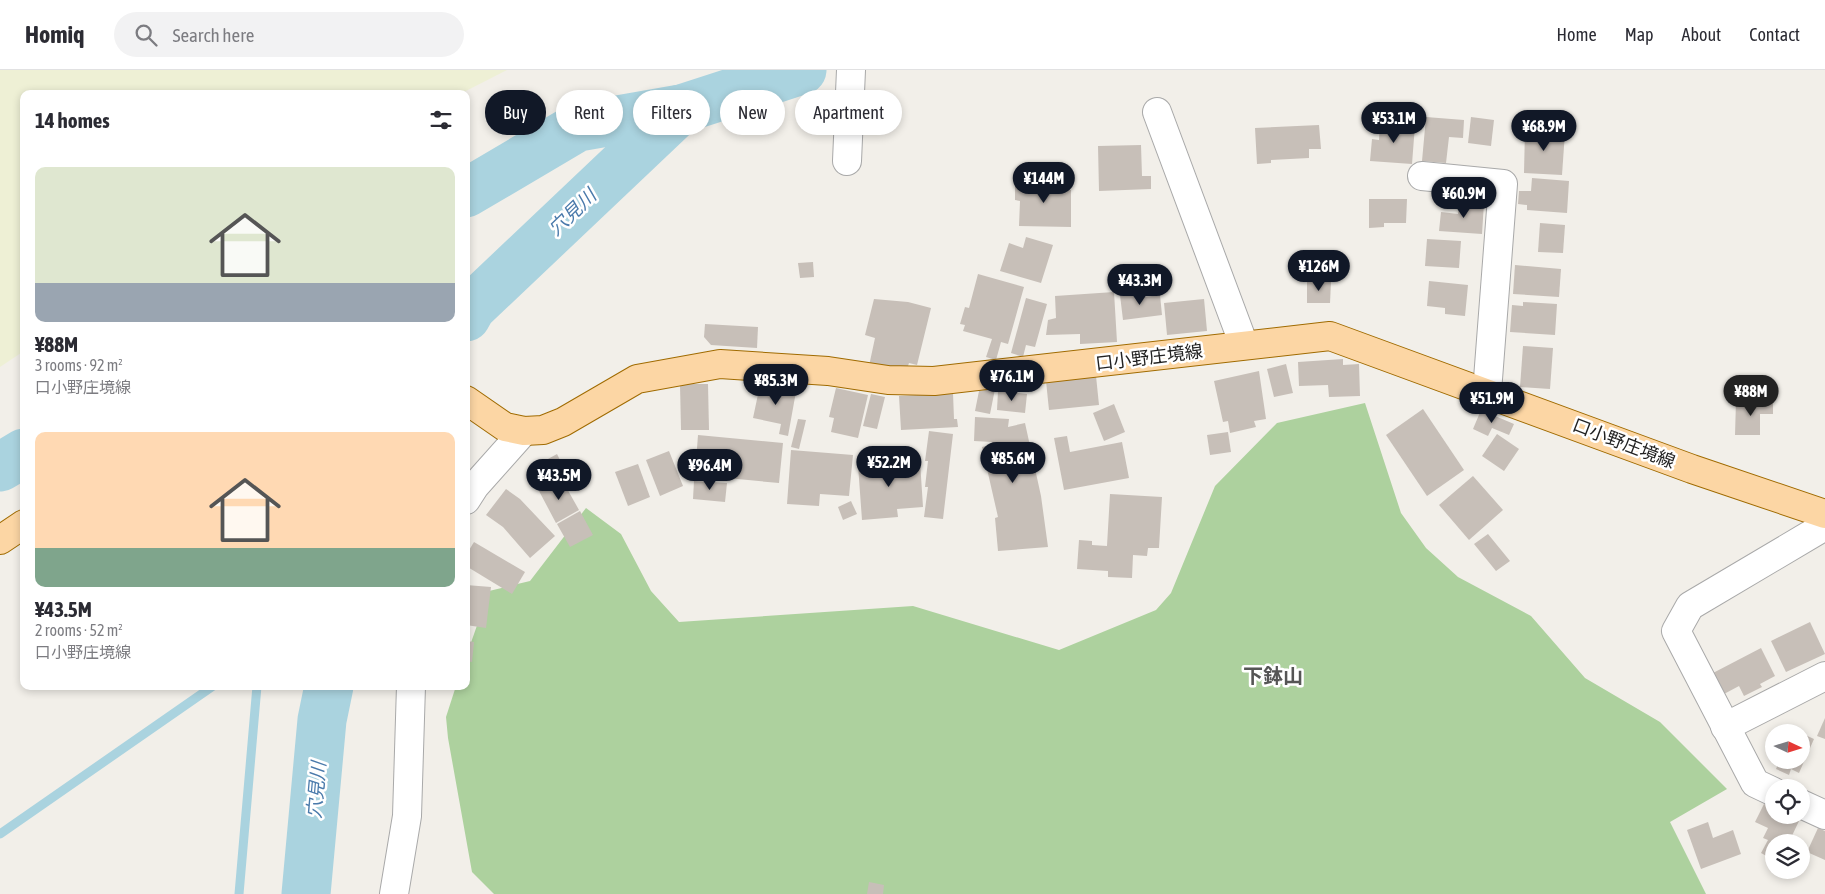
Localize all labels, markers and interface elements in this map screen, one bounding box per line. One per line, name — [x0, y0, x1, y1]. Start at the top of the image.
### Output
search box — [114, 12, 464, 57]
text: Homiq — [25, 21, 84, 48]
icon: search — [132, 21, 160, 49]
text: Search here — [172, 24, 254, 46]
text: Home — [1557, 24, 1597, 45]
text: Map — [1625, 24, 1654, 45]
text: About — [1682, 24, 1721, 45]
text: Contact — [1749, 24, 1800, 45]
chip: Buy — [485, 90, 546, 135]
chip: Rent — [556, 90, 623, 135]
chip: Filters — [633, 90, 710, 135]
chip: New — [720, 90, 785, 135]
chip: Apartment — [795, 90, 902, 135]
pin: ¥53.1M — [1353, 102, 1435, 144]
icon: filters — [427, 106, 455, 134]
text: 14 homes — [35, 108, 110, 132]
text: ¥53.1M — [1372, 109, 1416, 127]
pin: ¥68.9M — [1503, 109, 1585, 152]
text: ¥68.9M — [1522, 117, 1566, 135]
pin: ¥144M — [1009, 162, 1079, 204]
text: ¥144M — [1024, 169, 1064, 187]
pin: ¥60.9M — [1423, 176, 1505, 219]
water label: 穴見川 — [544, 183, 602, 240]
text: ¥60.9M — [1442, 184, 1486, 202]
icon: home — [200, 200, 290, 290]
pin: ¥126M — [1284, 250, 1354, 292]
text: ¥126M — [1299, 257, 1339, 275]
pin: ¥43.3M — [1099, 264, 1181, 306]
text: ¥43.3M — [1118, 271, 1162, 289]
text: ¥88M — [35, 332, 78, 356]
street label: 口小野庄境線 — [1094, 340, 1204, 374]
text: 3 rooms · 92 m² — [35, 356, 123, 374]
pin: ¥76.1M — [971, 360, 1053, 402]
pin: ¥85.3M — [735, 364, 817, 406]
text: ¥76.1M — [990, 367, 1034, 385]
text: ¥85.3M — [754, 371, 798, 389]
pin: ¥88M — [1721, 374, 1781, 417]
text: 口小野庄境線 — [35, 378, 131, 396]
pin: ¥51.9M — [1451, 382, 1533, 424]
text: ¥88M — [1735, 382, 1767, 400]
text: ¥51.9M — [1470, 389, 1514, 407]
street label: 口小野庄境線 — [1570, 414, 1678, 472]
pin: ¥85.6M — [972, 442, 1054, 484]
pin: ¥52.2M — [848, 446, 930, 488]
pin: ¥96.4M — [669, 448, 751, 491]
text: ¥85.6M — [991, 449, 1035, 467]
text: ¥52.2M — [867, 453, 911, 471]
text: ¥96.4M — [688, 456, 732, 474]
pin: ¥43.5M — [518, 458, 600, 501]
icon: home — [200, 465, 290, 555]
text: ¥43.5M — [537, 466, 581, 484]
text: ¥43.5M — [35, 597, 92, 621]
text: 2 rooms · 52 m² — [35, 621, 123, 639]
text: 口小野庄境線 — [35, 643, 131, 661]
district label: 下鉢山 — [1243, 664, 1303, 687]
north arrow — [1765, 724, 1810, 769]
map controls — [1765, 724, 1810, 879]
water label: 穴見川 — [303, 759, 330, 819]
button: locate — [1765, 779, 1810, 824]
button: layers — [1765, 834, 1810, 879]

